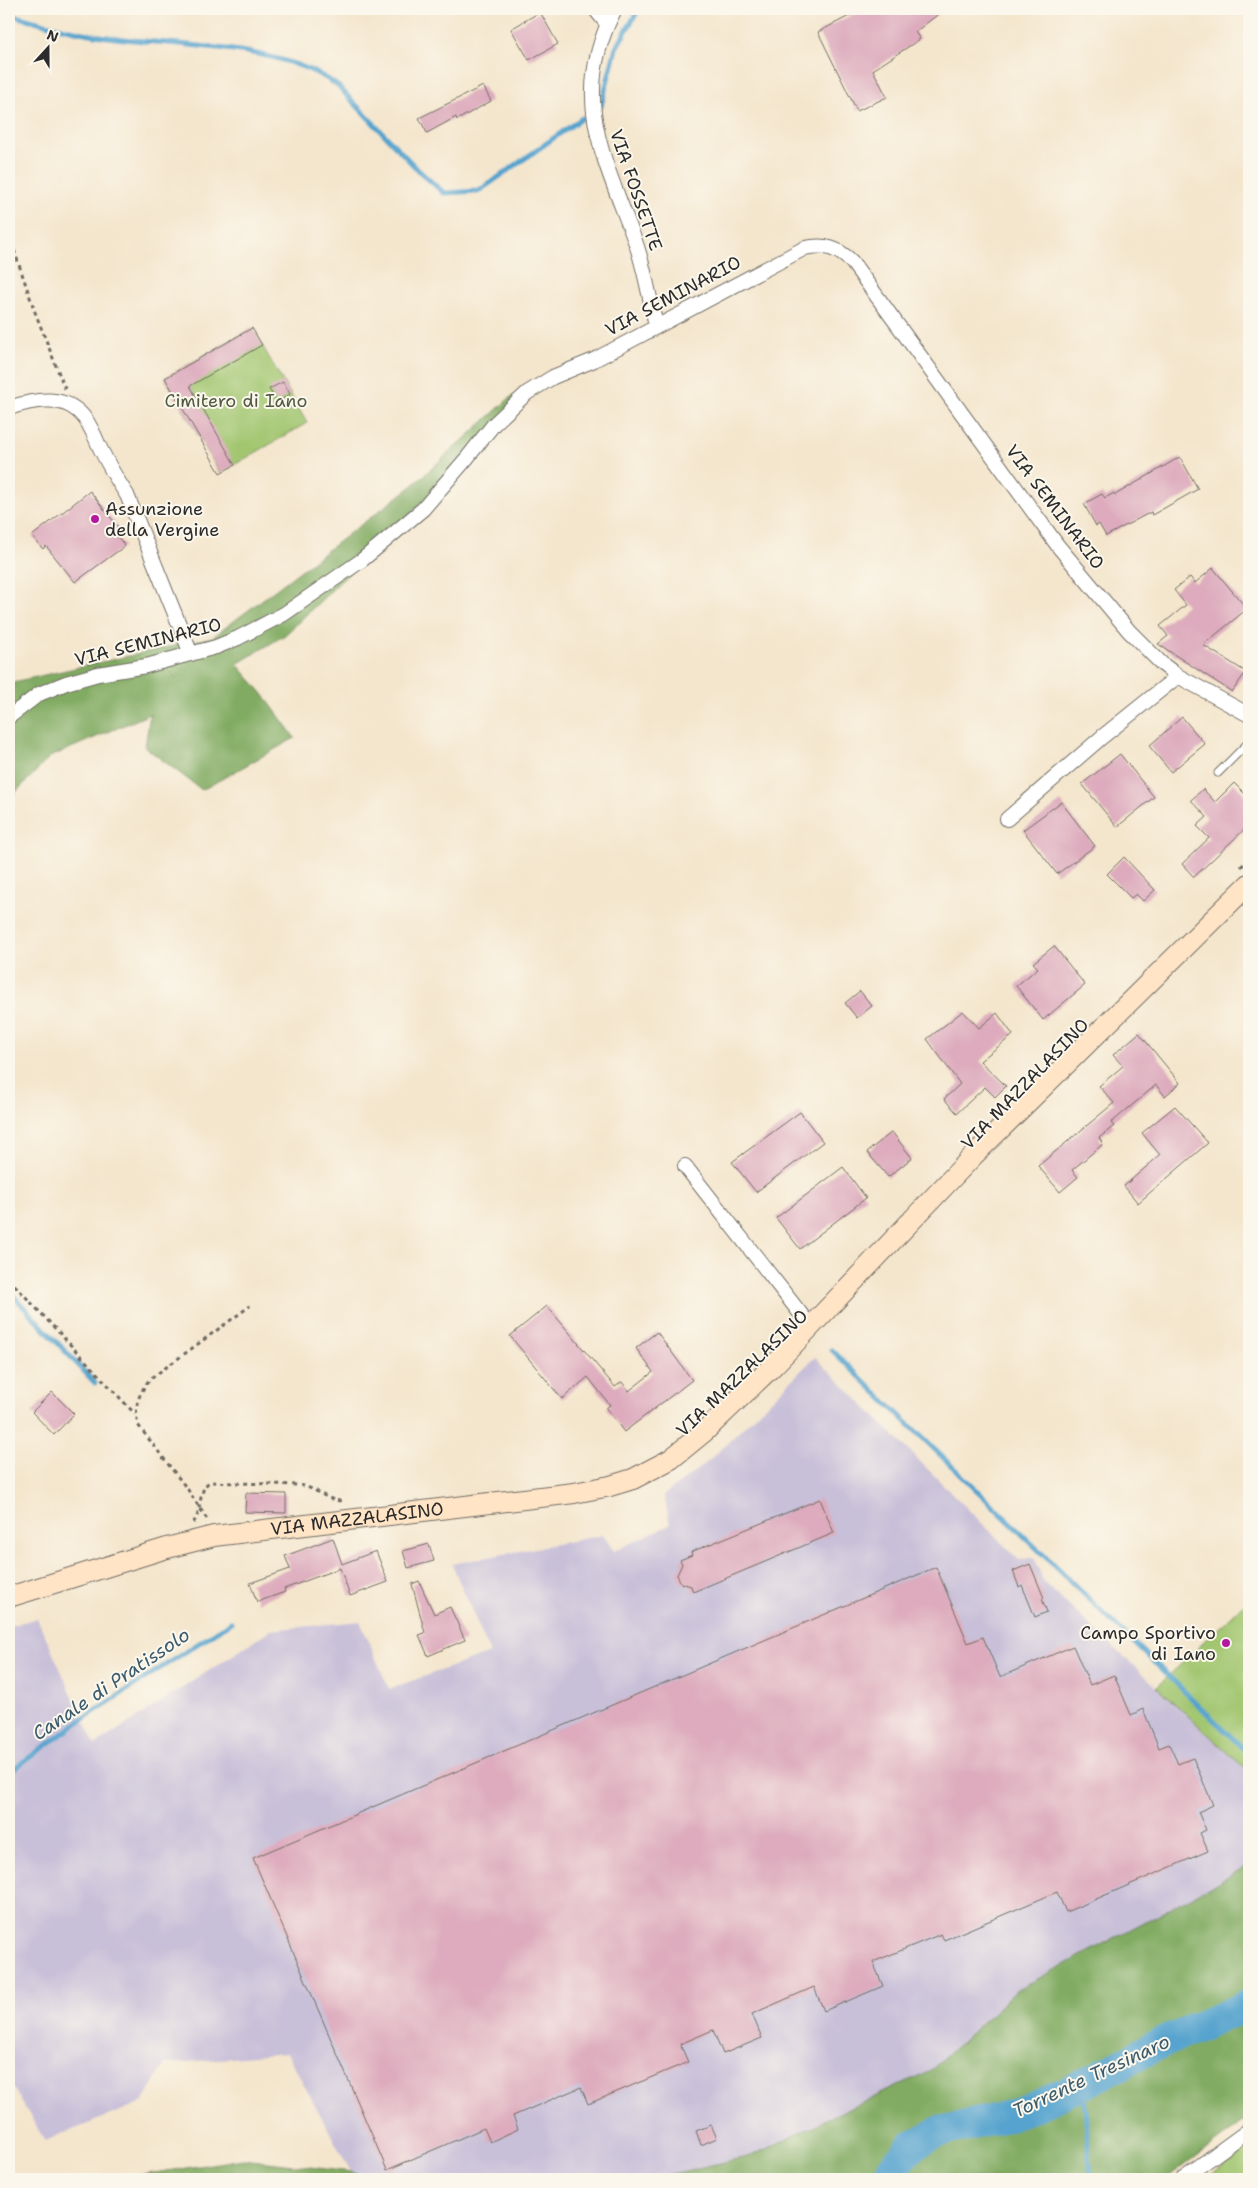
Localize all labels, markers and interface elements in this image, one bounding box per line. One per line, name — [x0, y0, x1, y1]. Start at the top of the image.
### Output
north arrow — [22, 22, 72, 72]
text: N — [44, 25, 61, 46]
street label: VIA FOSSETTE — [604, 126, 668, 254]
street label: VIA SEMINARIO — [601, 250, 745, 342]
park label: Cimitero di Iano — [165, 389, 307, 413]
street label: VIA SEMINARIO — [1000, 440, 1110, 574]
place label: Assunzione della Vergine — [105, 497, 219, 542]
marker: Assunzione della Vergine — [89, 513, 101, 525]
street label: VIA SEMINARIO — [72, 612, 224, 672]
street label: VIA MAZZALASINO — [956, 1013, 1094, 1155]
street label: VIA MAZZALASINO — [671, 1304, 813, 1442]
street label: VIA MAZZALASINO — [269, 1497, 445, 1541]
place label: Campo Sportivo di Iano — [1080, 1621, 1216, 1666]
water label: Canale di Pratissolo — [27, 1622, 195, 1746]
marker: Campo Sportivo di Iano — [1220, 1637, 1232, 1649]
water label: Torrente Tresinaro — [1008, 2029, 1174, 2123]

